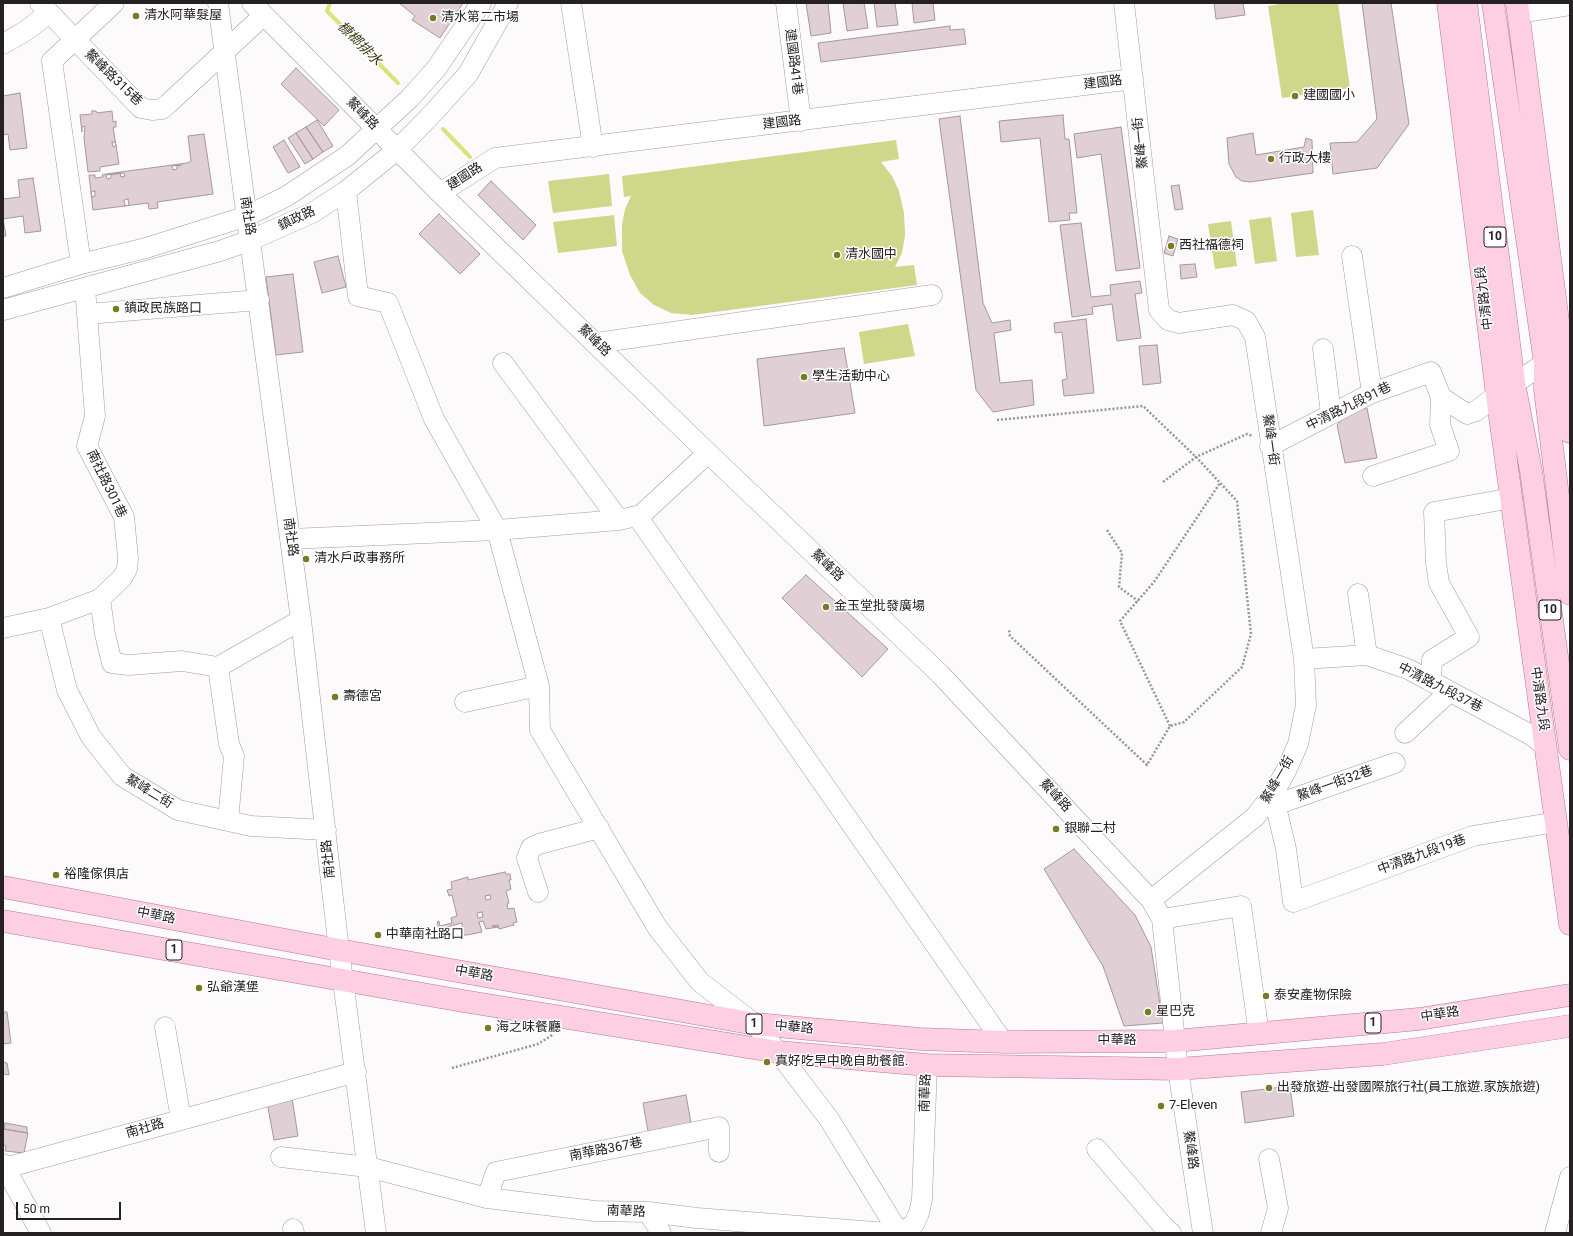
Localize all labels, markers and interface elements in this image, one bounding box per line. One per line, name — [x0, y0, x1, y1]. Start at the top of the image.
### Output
place label: 清水阿華髮屋 — [144, 8, 222, 24]
place label: 清水第二市場 — [441, 10, 519, 26]
marker: 清水阿華髮屋 — [131, 11, 141, 21]
marker: 清水第二市場 — [428, 13, 438, 23]
water label: 槺榔排水 — [333, 18, 385, 70]
street label: 建國路41巷 — [781, 28, 805, 96]
street label: 鰲峰路315巷 — [81, 47, 145, 109]
street label: 建國路 — [1083, 73, 1123, 93]
place label: 建國國小 — [1303, 88, 1355, 104]
marker: 建國國小 — [1290, 91, 1300, 101]
street label: 鰲峰路 — [343, 95, 381, 133]
street label: 建國路 — [762, 113, 802, 133]
street label: 鰲峰一街 — [1131, 116, 1151, 170]
place label: 行政大樓 — [1279, 151, 1331, 167]
marker: 行政大樓 — [1266, 154, 1276, 164]
street label: 建國路 — [444, 160, 486, 194]
street label: 南社路 — [236, 196, 258, 236]
street label: 鎮政路 — [276, 204, 318, 234]
road number: 10 — [1484, 227, 1506, 247]
place label: 西社福德祠 — [1179, 238, 1244, 254]
marker: 西社福德祠 — [1166, 241, 1176, 251]
place label: 清水國中 — [845, 247, 897, 263]
marker: 清水國中 — [832, 250, 842, 260]
street label: 中清路九段 — [1473, 265, 1497, 331]
place label: 鎮政民族路口 — [124, 301, 202, 317]
marker: 鎮政民族路口 — [111, 304, 121, 314]
street label: 鰲峰路 — [575, 322, 613, 360]
place label: 學生活動中心 — [812, 369, 890, 385]
marker: 學生活動中心 — [799, 372, 809, 382]
street label: 中清路九段91巷 — [1304, 380, 1394, 434]
street label: 鰲峰一街 — [1259, 413, 1281, 467]
street label: 南社路301巷 — [83, 447, 129, 521]
street label: 南社路 — [280, 517, 300, 557]
street label: 鰲峰路 — [808, 547, 846, 585]
place label: 清水戶政事務所 — [314, 551, 405, 567]
marker: 清水戶政事務所 — [301, 554, 311, 564]
place label: 金玉堂批發廣場 — [834, 599, 925, 615]
road number: 10 — [1539, 600, 1561, 620]
marker: 金玉堂批發廣場 — [821, 602, 831, 612]
street label: 中清路九段37巷 — [1395, 660, 1485, 716]
street label: 中清路九段 — [1527, 666, 1551, 732]
place label: 壽德宮 — [343, 689, 382, 705]
marker: 壽德宮 — [330, 692, 340, 702]
street label: 鰲峰一街 — [1258, 754, 1298, 806]
street label: 鰲峰一街32巷 — [1295, 763, 1375, 805]
street label: 鰲峰二街 — [123, 772, 175, 812]
street label: 鰲峰路 — [1036, 776, 1074, 816]
place label: 銀聯二村 — [1064, 821, 1116, 837]
marker: 銀聯二村 — [1051, 824, 1061, 834]
street label: 中清路九段19巷 — [1376, 832, 1468, 878]
street label: 南社路 — [319, 839, 339, 879]
place label: 裕隆傢俱店 — [64, 867, 129, 883]
marker: 裕隆傢俱店 — [51, 870, 61, 880]
street label: 中華路 — [135, 905, 177, 927]
place label: 中華南社路口 — [386, 927, 464, 943]
marker: 中華南社路口 — [373, 930, 383, 940]
road number: 1 — [166, 940, 182, 960]
street label: 中華路 — [453, 963, 495, 985]
place label: 弘爺漢堡 — [207, 980, 259, 996]
marker: 弘爺漢堡 — [194, 983, 204, 993]
place label: 泰安產物保險 — [1274, 988, 1352, 1004]
marker: 泰安產物保險 — [1261, 991, 1271, 1001]
place label: 星巴克 — [1156, 1004, 1195, 1020]
street label: 中華路 — [1420, 1004, 1460, 1026]
marker: 星巴克 — [1143, 1007, 1153, 1017]
road number: 1 — [1365, 1013, 1381, 1033]
road number: 1 — [746, 1014, 762, 1034]
street label: 中華路 — [774, 1019, 814, 1037]
place label: 海之味餐廳 — [496, 1020, 561, 1036]
marker: 海之味餐廳 — [483, 1023, 493, 1033]
street label: 中華路 — [1098, 1033, 1136, 1049]
place label: 真好吃早中晚自助餐館. — [775, 1054, 908, 1070]
marker: 真好吃早中晚自助餐館. — [762, 1057, 772, 1067]
street label: 南華路 — [918, 1073, 934, 1113]
place label: 出發旅遊-出發國際旅行社(員工旅遊.家族旅遊) — [1277, 1080, 1540, 1096]
marker: 出發旅遊-出發國際旅行社(員工旅遊.家族旅遊) — [1264, 1083, 1274, 1093]
place label: 7-Eleven — [1169, 1098, 1218, 1114]
marker: 7-Eleven — [1156, 1101, 1166, 1111]
street label: 南社路 — [124, 1116, 166, 1142]
street label: 鰲峰路 — [1180, 1130, 1200, 1170]
street label: 南華路367巷 — [568, 1135, 644, 1165]
scale bar — [18, 1194, 123, 1220]
text: 50 m — [23, 1202, 50, 1216]
street label: 南華路 — [606, 1204, 646, 1220]

